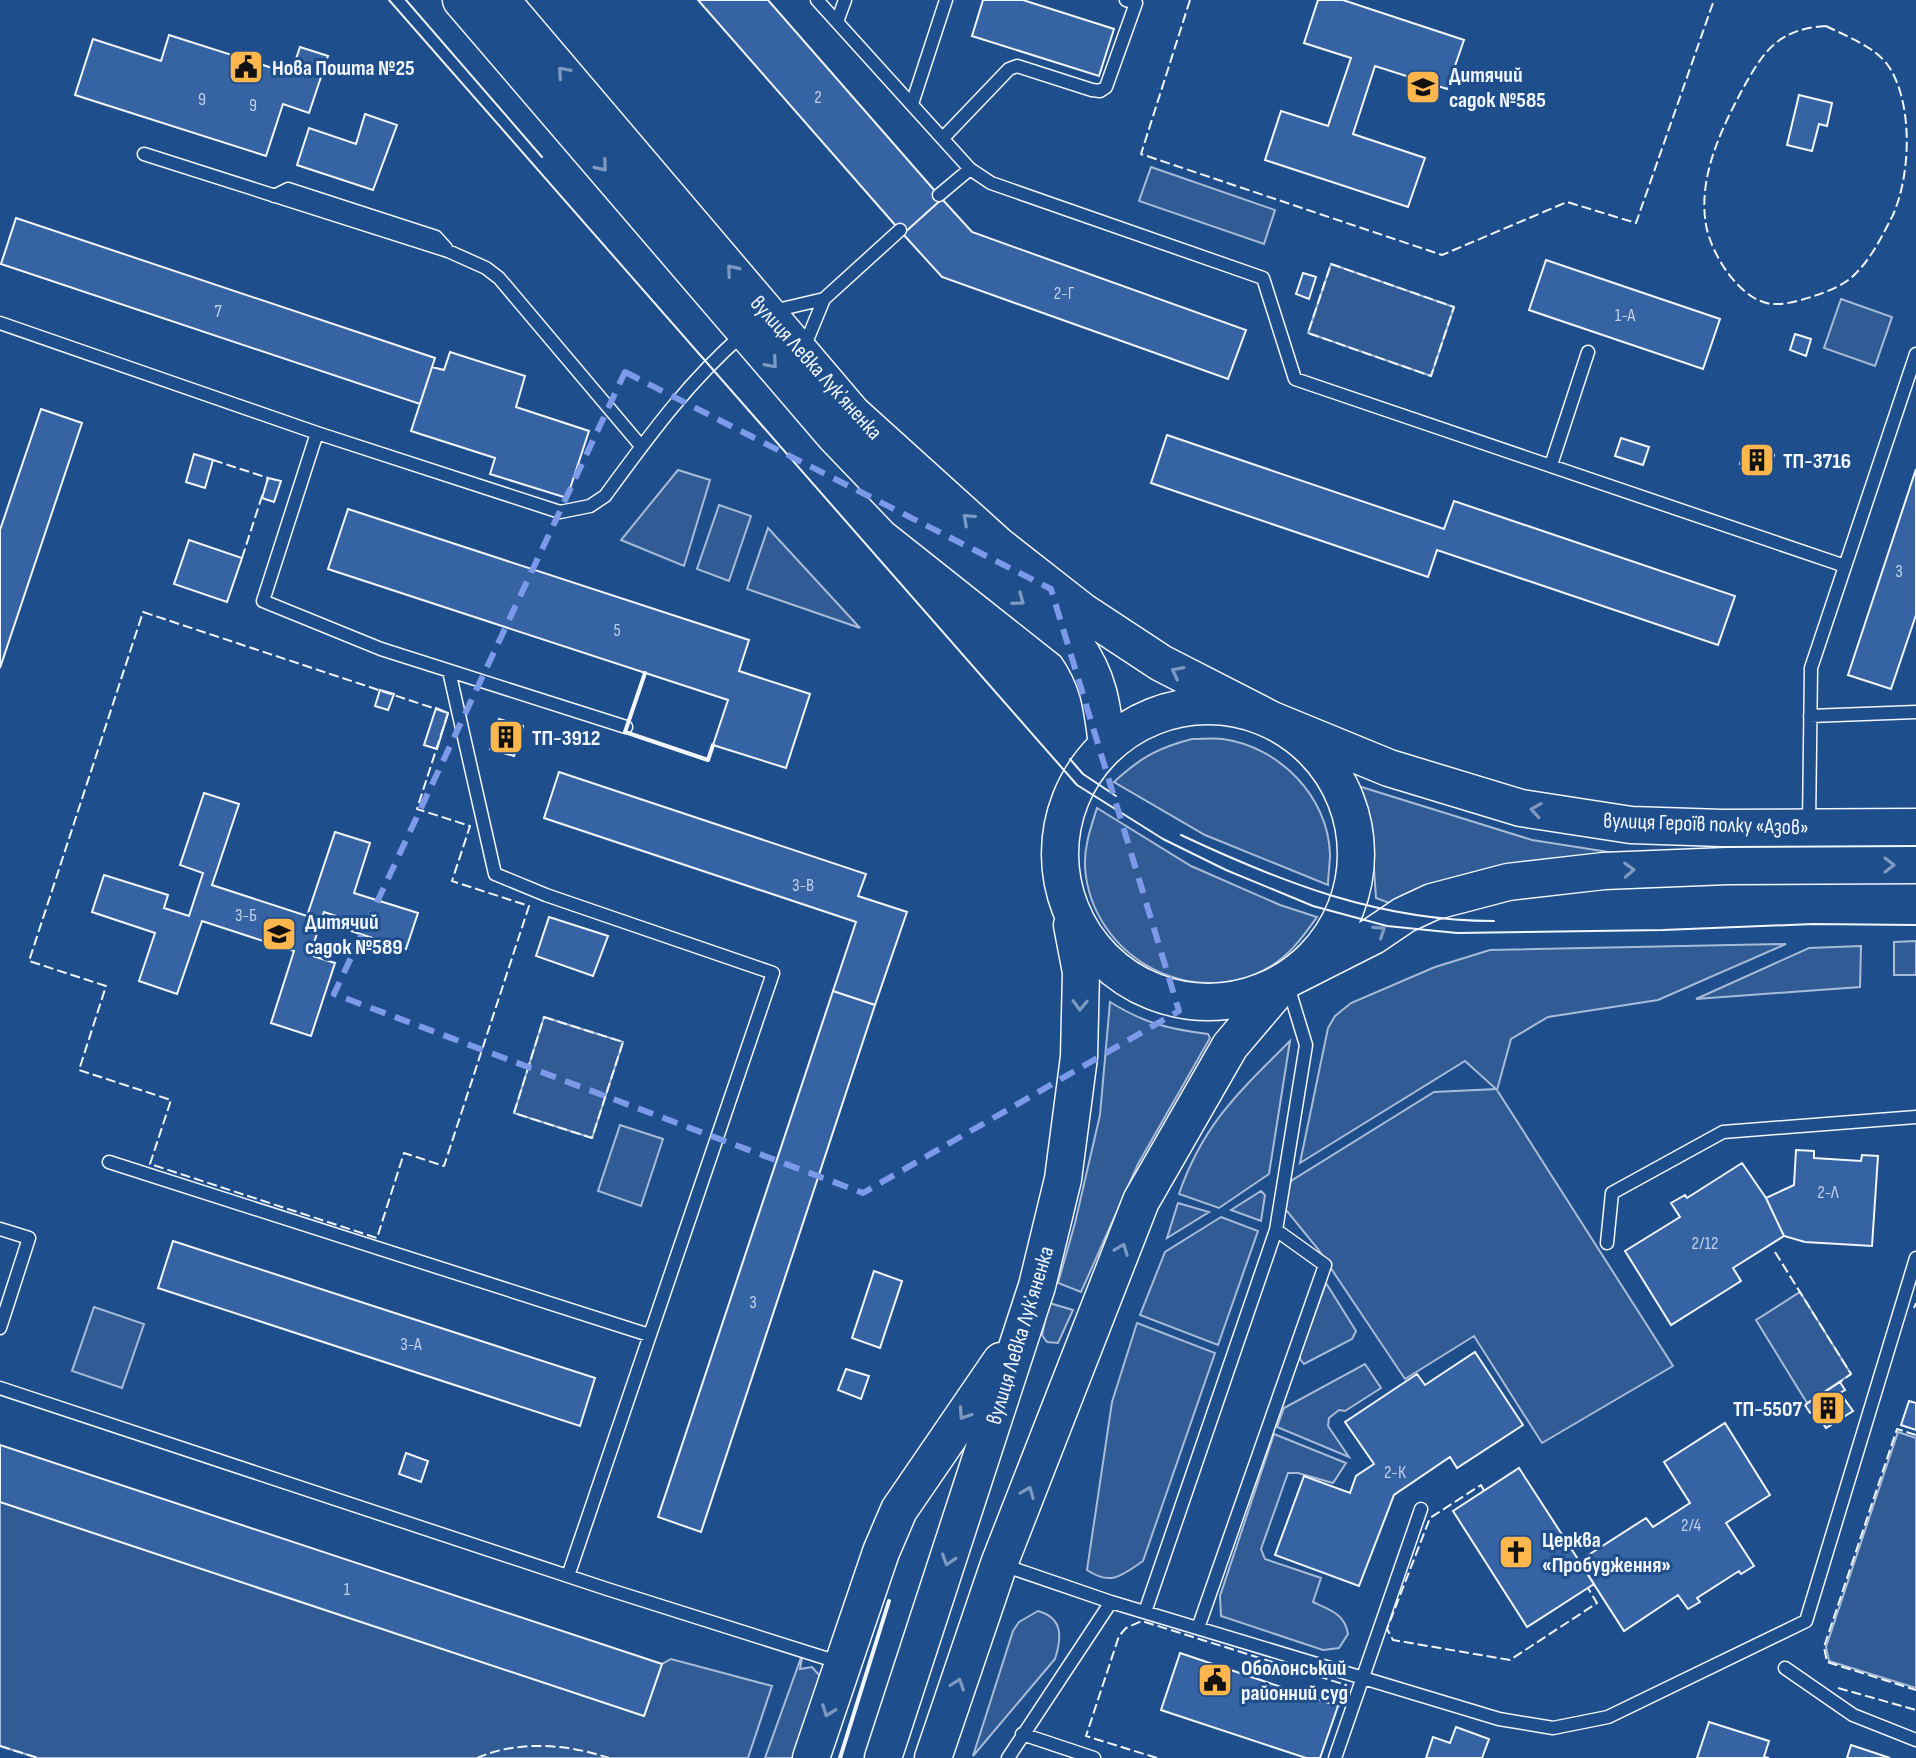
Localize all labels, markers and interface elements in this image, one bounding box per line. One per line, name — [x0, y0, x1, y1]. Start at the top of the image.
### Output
public building icon: Нова Пошта №25 — [227, 48, 265, 86]
place label: Нова Пошта №25 — [272, 55, 415, 82]
place label: Дитячий садок №585 — [1449, 62, 1546, 114]
one-way arrow — [558, 67, 572, 82]
school or university icon: Дитячий садок №585 — [1404, 68, 1442, 106]
house number: 2 — [814, 87, 822, 108]
house number: 9 — [198, 89, 206, 110]
house number: 9 — [249, 95, 257, 116]
one-way arrow — [592, 157, 607, 172]
one-way arrow — [727, 265, 741, 279]
house number: 2-Г — [1054, 283, 1075, 304]
street label: вулиця Левка Лукʼяненка — [744, 290, 888, 446]
house number: 7 — [214, 301, 222, 322]
house number: 1-А — [1615, 305, 1635, 326]
one-way arrow — [762, 353, 777, 368]
building icon: ТП-3716 — [1738, 441, 1776, 479]
place label: ТП-3716 — [1783, 448, 1851, 475]
one-way arrow — [962, 514, 977, 528]
house number: 3 — [1895, 561, 1903, 582]
one-way arrow — [1011, 590, 1025, 605]
house number: 5 — [613, 620, 621, 641]
one-way arrow — [1171, 666, 1186, 681]
building icon: ТП-3912 — [487, 718, 525, 756]
place label: ТП-3912 — [532, 725, 600, 752]
one-way arrow — [1529, 802, 1543, 819]
street label: вулиця Героїв полку «Азов» — [1603, 807, 1809, 842]
one-way arrow — [1883, 856, 1896, 874]
one-way arrow — [1623, 861, 1636, 878]
house number: 3-В — [792, 875, 814, 896]
house number: 3-Б — [235, 905, 257, 926]
place label: Дитячий садок №589 — [305, 909, 403, 961]
school or university icon: Дитячий садок №589 — [260, 915, 298, 953]
one-way arrow — [1371, 926, 1386, 941]
one-way arrow — [1072, 999, 1089, 1012]
house number: 2-Л — [1817, 1182, 1839, 1203]
house number: 2/12 — [1692, 1233, 1718, 1254]
street label: вулиця Левка Лукʼяненка — [981, 1243, 1060, 1428]
one-way arrow — [1112, 1243, 1129, 1257]
house number: 3 — [749, 1292, 757, 1313]
house number: 3-А — [400, 1334, 422, 1355]
building icon: ТП-5507 — [1809, 1389, 1847, 1427]
place label: ТП-5507 — [1733, 1396, 1802, 1423]
one-way arrow — [959, 1405, 974, 1419]
house number: 2-К — [1384, 1462, 1407, 1483]
one-way arrow — [1018, 1485, 1035, 1499]
house number: 2/4 — [1681, 1515, 1701, 1536]
place label: Церква «Пробудження» — [1542, 1527, 1671, 1579]
church icon: Церква «Пробудження» — [1497, 1533, 1535, 1571]
one-way arrow — [941, 1553, 957, 1567]
house number: 1 — [344, 1579, 351, 1600]
place label: Оболонський районний суд — [1241, 1655, 1348, 1707]
public building icon: Оболонський районний суд — [1196, 1661, 1234, 1699]
one-way arrow — [949, 1678, 965, 1692]
one-way arrow — [821, 1703, 838, 1717]

